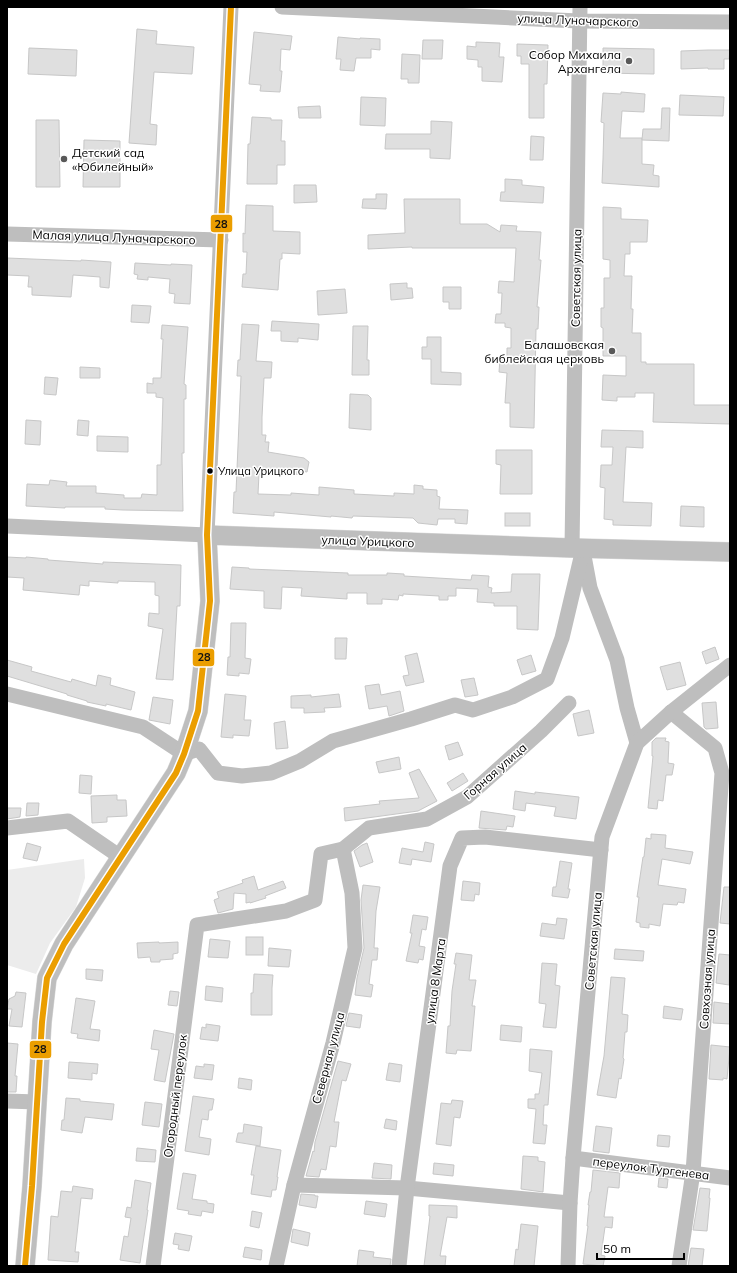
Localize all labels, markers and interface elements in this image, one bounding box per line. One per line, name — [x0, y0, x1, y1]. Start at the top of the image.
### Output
street label: улица Луначарского — [517, 10, 639, 30]
place label: Собор Михаила Архангела — [529, 47, 621, 76]
marker: Собор Михаила Архангела — [624, 56, 634, 66]
place label: Детский сад «Юбилейный» — [72, 145, 154, 174]
marker: Детский сад «Юбилейный» — [59, 154, 69, 164]
line badge: 28 — [210, 214, 233, 233]
text: 28 — [214, 217, 228, 231]
street label: Малая улица Луначарского — [32, 227, 196, 247]
street label: Советская улица — [568, 229, 584, 327]
place label: Балашовская библейская церковь — [485, 337, 604, 366]
marker: Балашовская библейская церковь — [607, 346, 617, 356]
place label: Улица Урицкого — [217, 464, 304, 478]
marker: Улица Урицкого — [205, 466, 215, 476]
street label: улица Урицкого — [321, 532, 415, 550]
line badge: 28 — [192, 648, 215, 667]
text: 28 — [197, 650, 211, 664]
street label: Горная улица — [460, 740, 530, 802]
street label: Советская улица — [581, 891, 605, 991]
street label: Совхозная улица — [696, 928, 718, 1030]
street label: улица 8 Марта — [422, 937, 448, 1025]
street label: Северная улица — [309, 1010, 347, 1106]
street label: Огородный переулок — [160, 1033, 190, 1158]
line badge: 28 — [29, 1040, 52, 1059]
text: 28 — [33, 1042, 47, 1056]
street label: переулок Тургенева — [592, 1153, 710, 1183]
scale bar — [597, 1235, 684, 1261]
text: 50 m — [603, 1241, 631, 1256]

